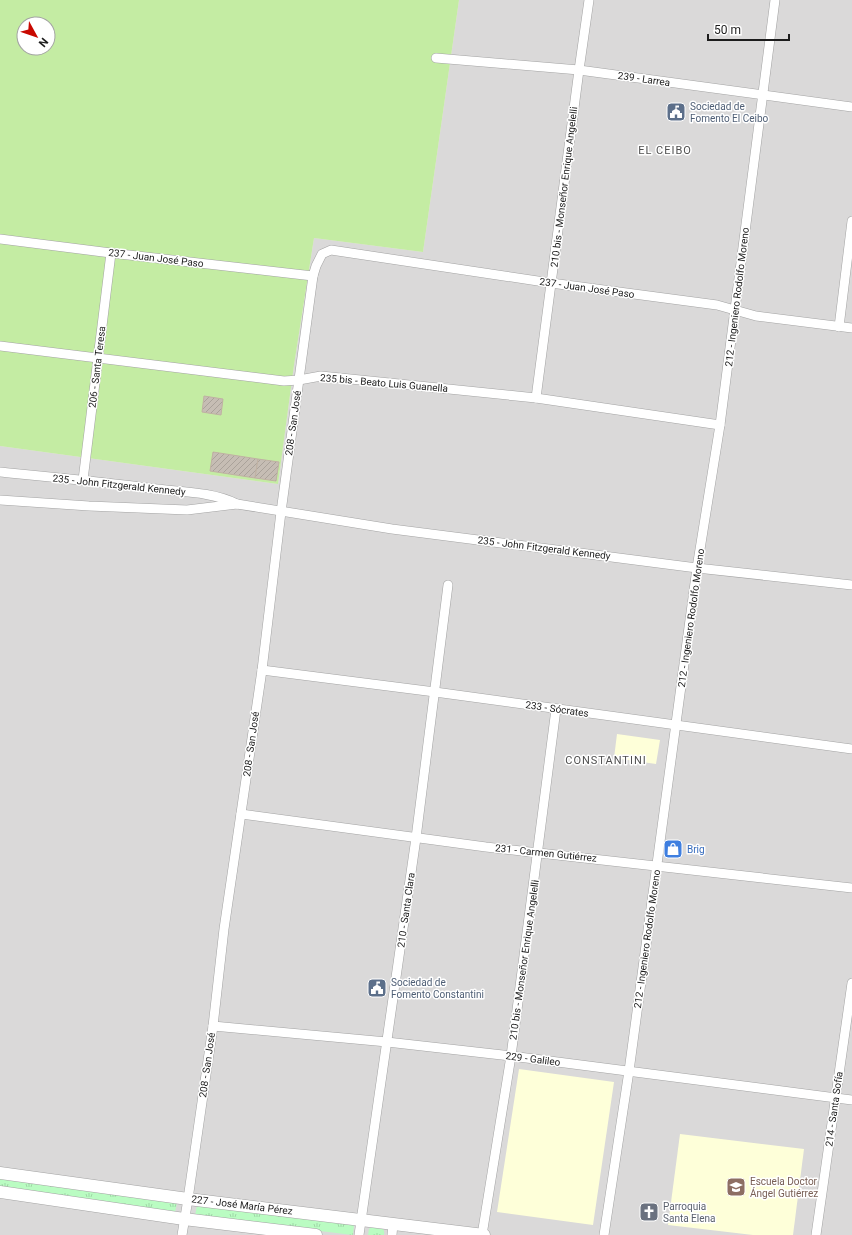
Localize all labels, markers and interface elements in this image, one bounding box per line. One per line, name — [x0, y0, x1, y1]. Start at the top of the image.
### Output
north arrow — [16, 16, 56, 56]
scale bar — [708, 16, 789, 42]
text: 50 m — [714, 23, 741, 37]
text: N — [36, 35, 51, 49]
street label: 239 - Larrea — [617, 70, 671, 88]
public building icon: Sociedad de Fomento El Ceibo — [665, 101, 687, 123]
place label: Sociedad de Fomento El Ceibo — [690, 101, 769, 124]
street label: 210 bis - Monseñor Enrique Angelelli — [549, 106, 579, 268]
district label: EL CEIBO — [638, 144, 692, 157]
street label: 212 - Ingeniero Rodolfo Moreno — [723, 227, 751, 367]
street label: 237 - Juan José Paso — [108, 247, 204, 269]
street label: 237 - Juan José Paso — [539, 276, 635, 300]
street label: 206 - Santa Teresa — [87, 325, 107, 409]
street label: 235 bis - Beato Luis Guanella — [320, 372, 448, 394]
street label: 208 - San José — [283, 390, 303, 456]
street label: 235 - John Fitzgerald Kennedy — [52, 473, 186, 497]
street label: 235 - John Fitzgerald Kennedy — [477, 534, 611, 562]
street label: 212 - Ingeniero Rodolfo Moreno — [676, 548, 706, 688]
street label: 233 - Sócrates — [525, 699, 589, 719]
street label: 208 - San José — [241, 711, 261, 777]
district label: CONSTANTINI — [565, 754, 647, 767]
shop icon: Brig — [662, 838, 684, 860]
street label: 231 - Carmen Gutiérrez — [495, 842, 597, 864]
place label: Brig — [687, 844, 705, 855]
street label: 212 - Ingeniero Rodolfo Moreno — [632, 869, 662, 1009]
street label: 210 - Santa Clara — [395, 872, 417, 948]
street label: 210 bis - Monseñor Enrique Angelelli — [507, 879, 541, 1041]
public building icon: Sociedad de Fomento Constantini — [366, 977, 388, 999]
place label: Sociedad de Fomento Constantini — [391, 977, 484, 1000]
street label: 208 - San José — [197, 1032, 217, 1098]
street label: 229 - Galileo — [505, 1050, 561, 1068]
street label: 214 - Santa Sofía — [823, 1071, 845, 1147]
school or university icon: Escuela Doctor Ángel Gutiérrez — [725, 1176, 747, 1198]
place label: Escuela Doctor Ángel Gutiérrez — [750, 1176, 818, 1199]
street label: 227 - José María Pérez — [191, 1193, 293, 1217]
church icon: Parroquia Santa Elena — [638, 1201, 660, 1223]
place label: Parroquia Santa Elena — [663, 1201, 715, 1224]

